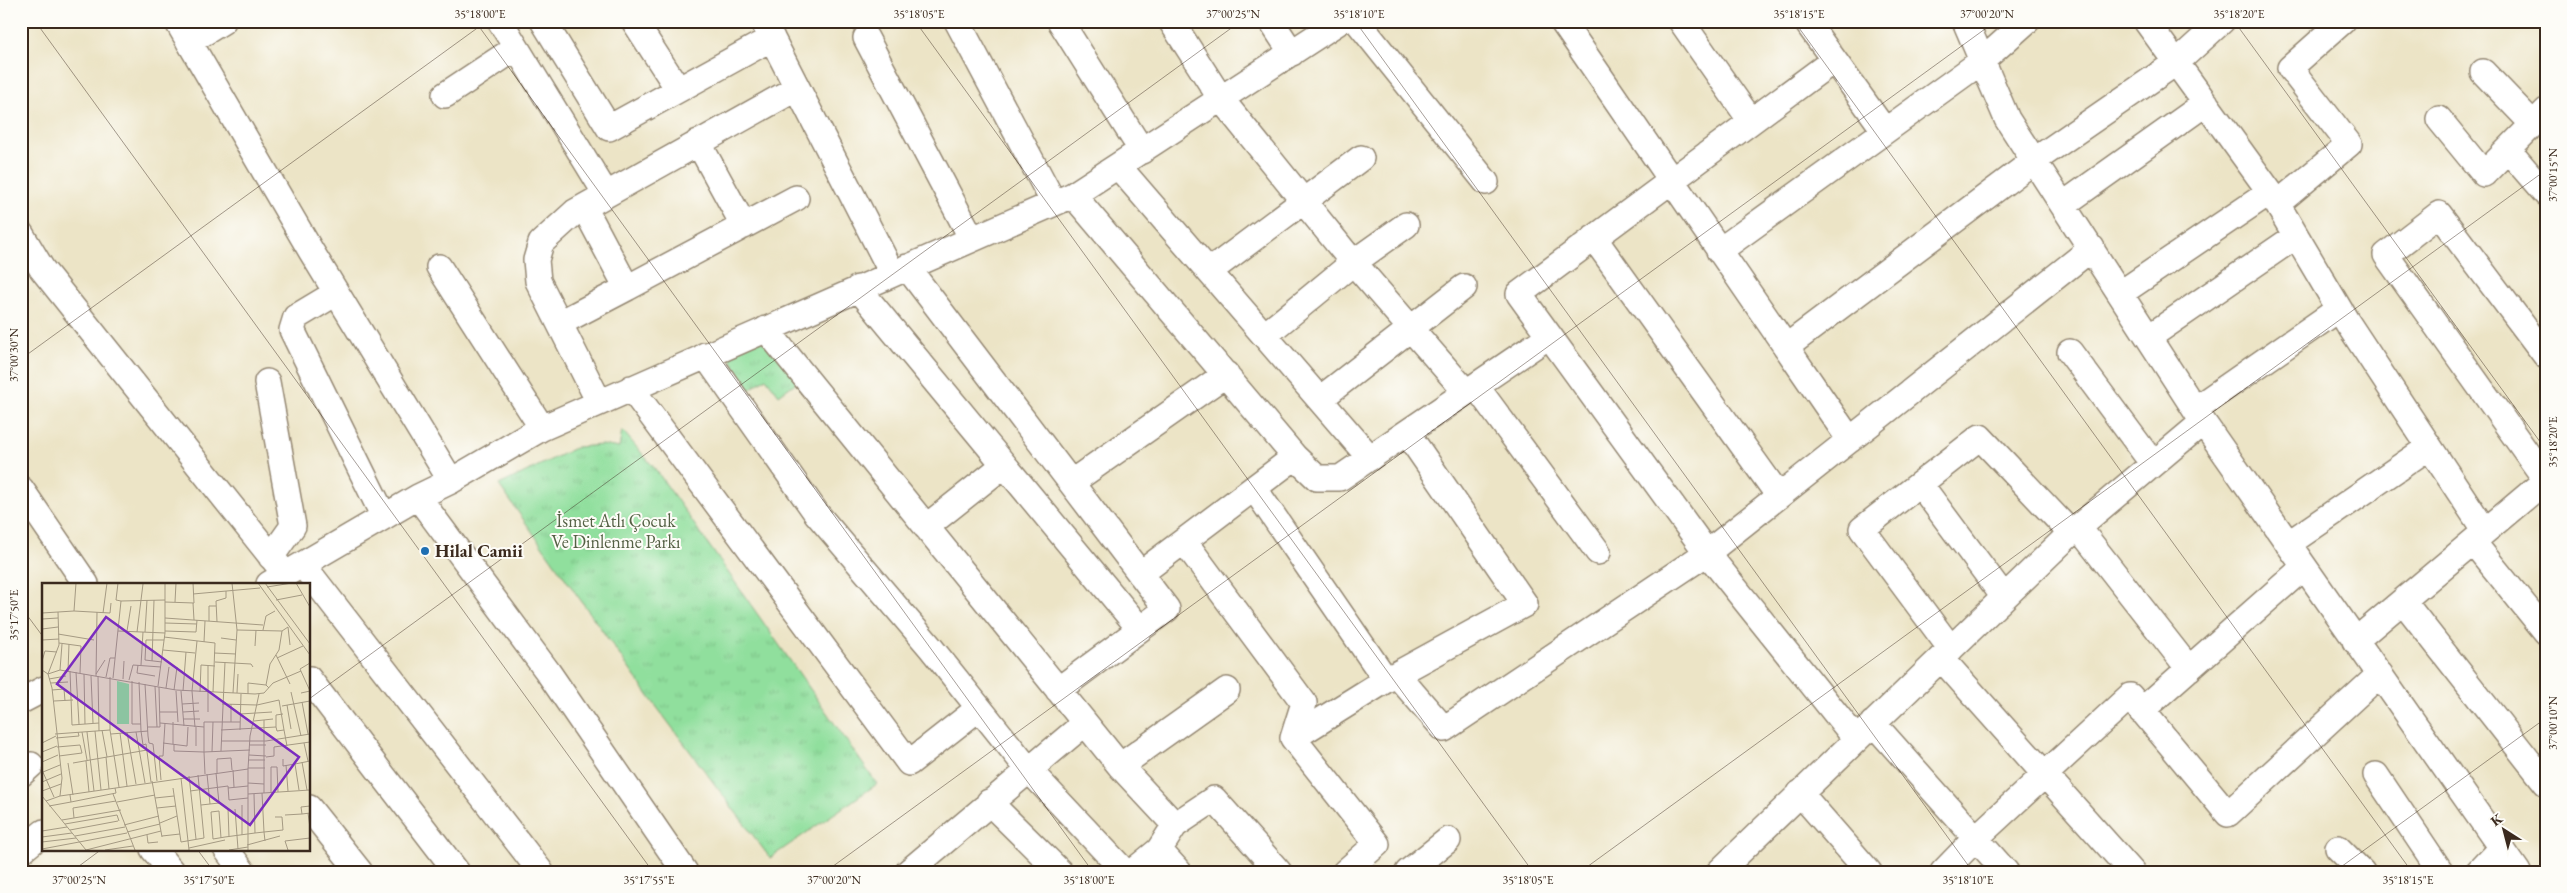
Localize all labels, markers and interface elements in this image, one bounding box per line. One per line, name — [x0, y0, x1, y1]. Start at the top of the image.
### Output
text: 35°18'00"E — [454, 6, 506, 22]
text: 35°18'05"E — [893, 6, 945, 22]
text: 37°00'25"N — [1206, 6, 1260, 22]
text: 35°18'10"E — [1333, 6, 1385, 22]
text: 35°18'15"E — [1773, 6, 1825, 22]
text: 37°00'20"N — [1960, 6, 2014, 22]
text: 35°18'20"E — [2213, 6, 2265, 22]
text: 37°00'15"N — [2545, 148, 2561, 202]
text: 37°00'30"N — [6, 328, 22, 382]
text: 35°18'20"E — [2545, 416, 2561, 468]
park label: İsmet Atlı Çocuk Ve Dinlenme Parkı — [552, 509, 681, 553]
place label: Hilal Camii — [435, 539, 523, 562]
marker: Hilal Camii — [419, 545, 431, 557]
inset map — [42, 583, 310, 850]
text: 35°17'50"E — [6, 589, 22, 641]
text: 37°00'10"N — [2545, 696, 2561, 750]
north arrow — [2480, 806, 2530, 856]
text: K — [2487, 809, 2506, 830]
text: 37°00'25"N — [52, 872, 106, 888]
text: 35°17'50"E — [183, 872, 235, 888]
text: 35°17'55"E — [623, 872, 675, 888]
text: 37°00'20"N — [807, 872, 861, 888]
text: 35°18'00"E — [1063, 872, 1115, 888]
text: 35°18'05"E — [1502, 872, 1554, 888]
text: 35°18'10"E — [1942, 872, 1994, 888]
text: 35°18'15"E — [2382, 872, 2434, 888]

